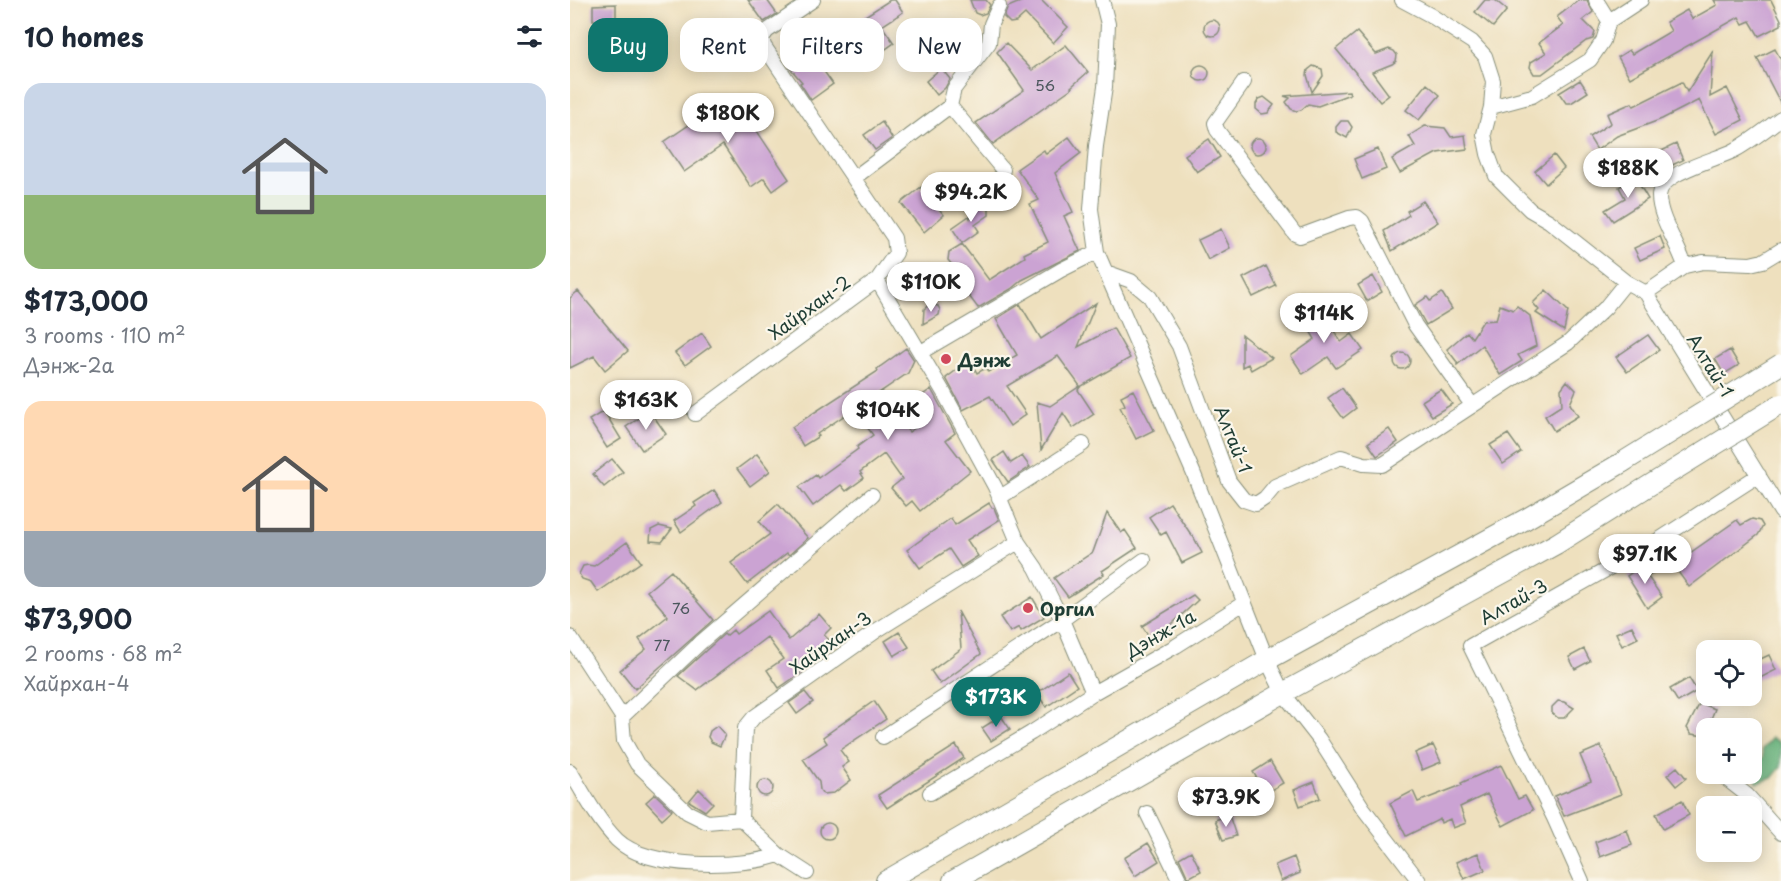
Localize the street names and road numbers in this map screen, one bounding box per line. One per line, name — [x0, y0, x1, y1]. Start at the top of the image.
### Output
street label: Хайрхан-2 — [763, 268, 855, 346]
street label: Алтай-1 — [1681, 328, 1741, 402]
street label: Алтай-1 — [1208, 401, 1260, 477]
street label: Алтай-3 — [1474, 571, 1552, 631]
street label: Дэнж-1а — [1119, 602, 1201, 664]
street label: Хайрхан-3 — [784, 604, 876, 680]

